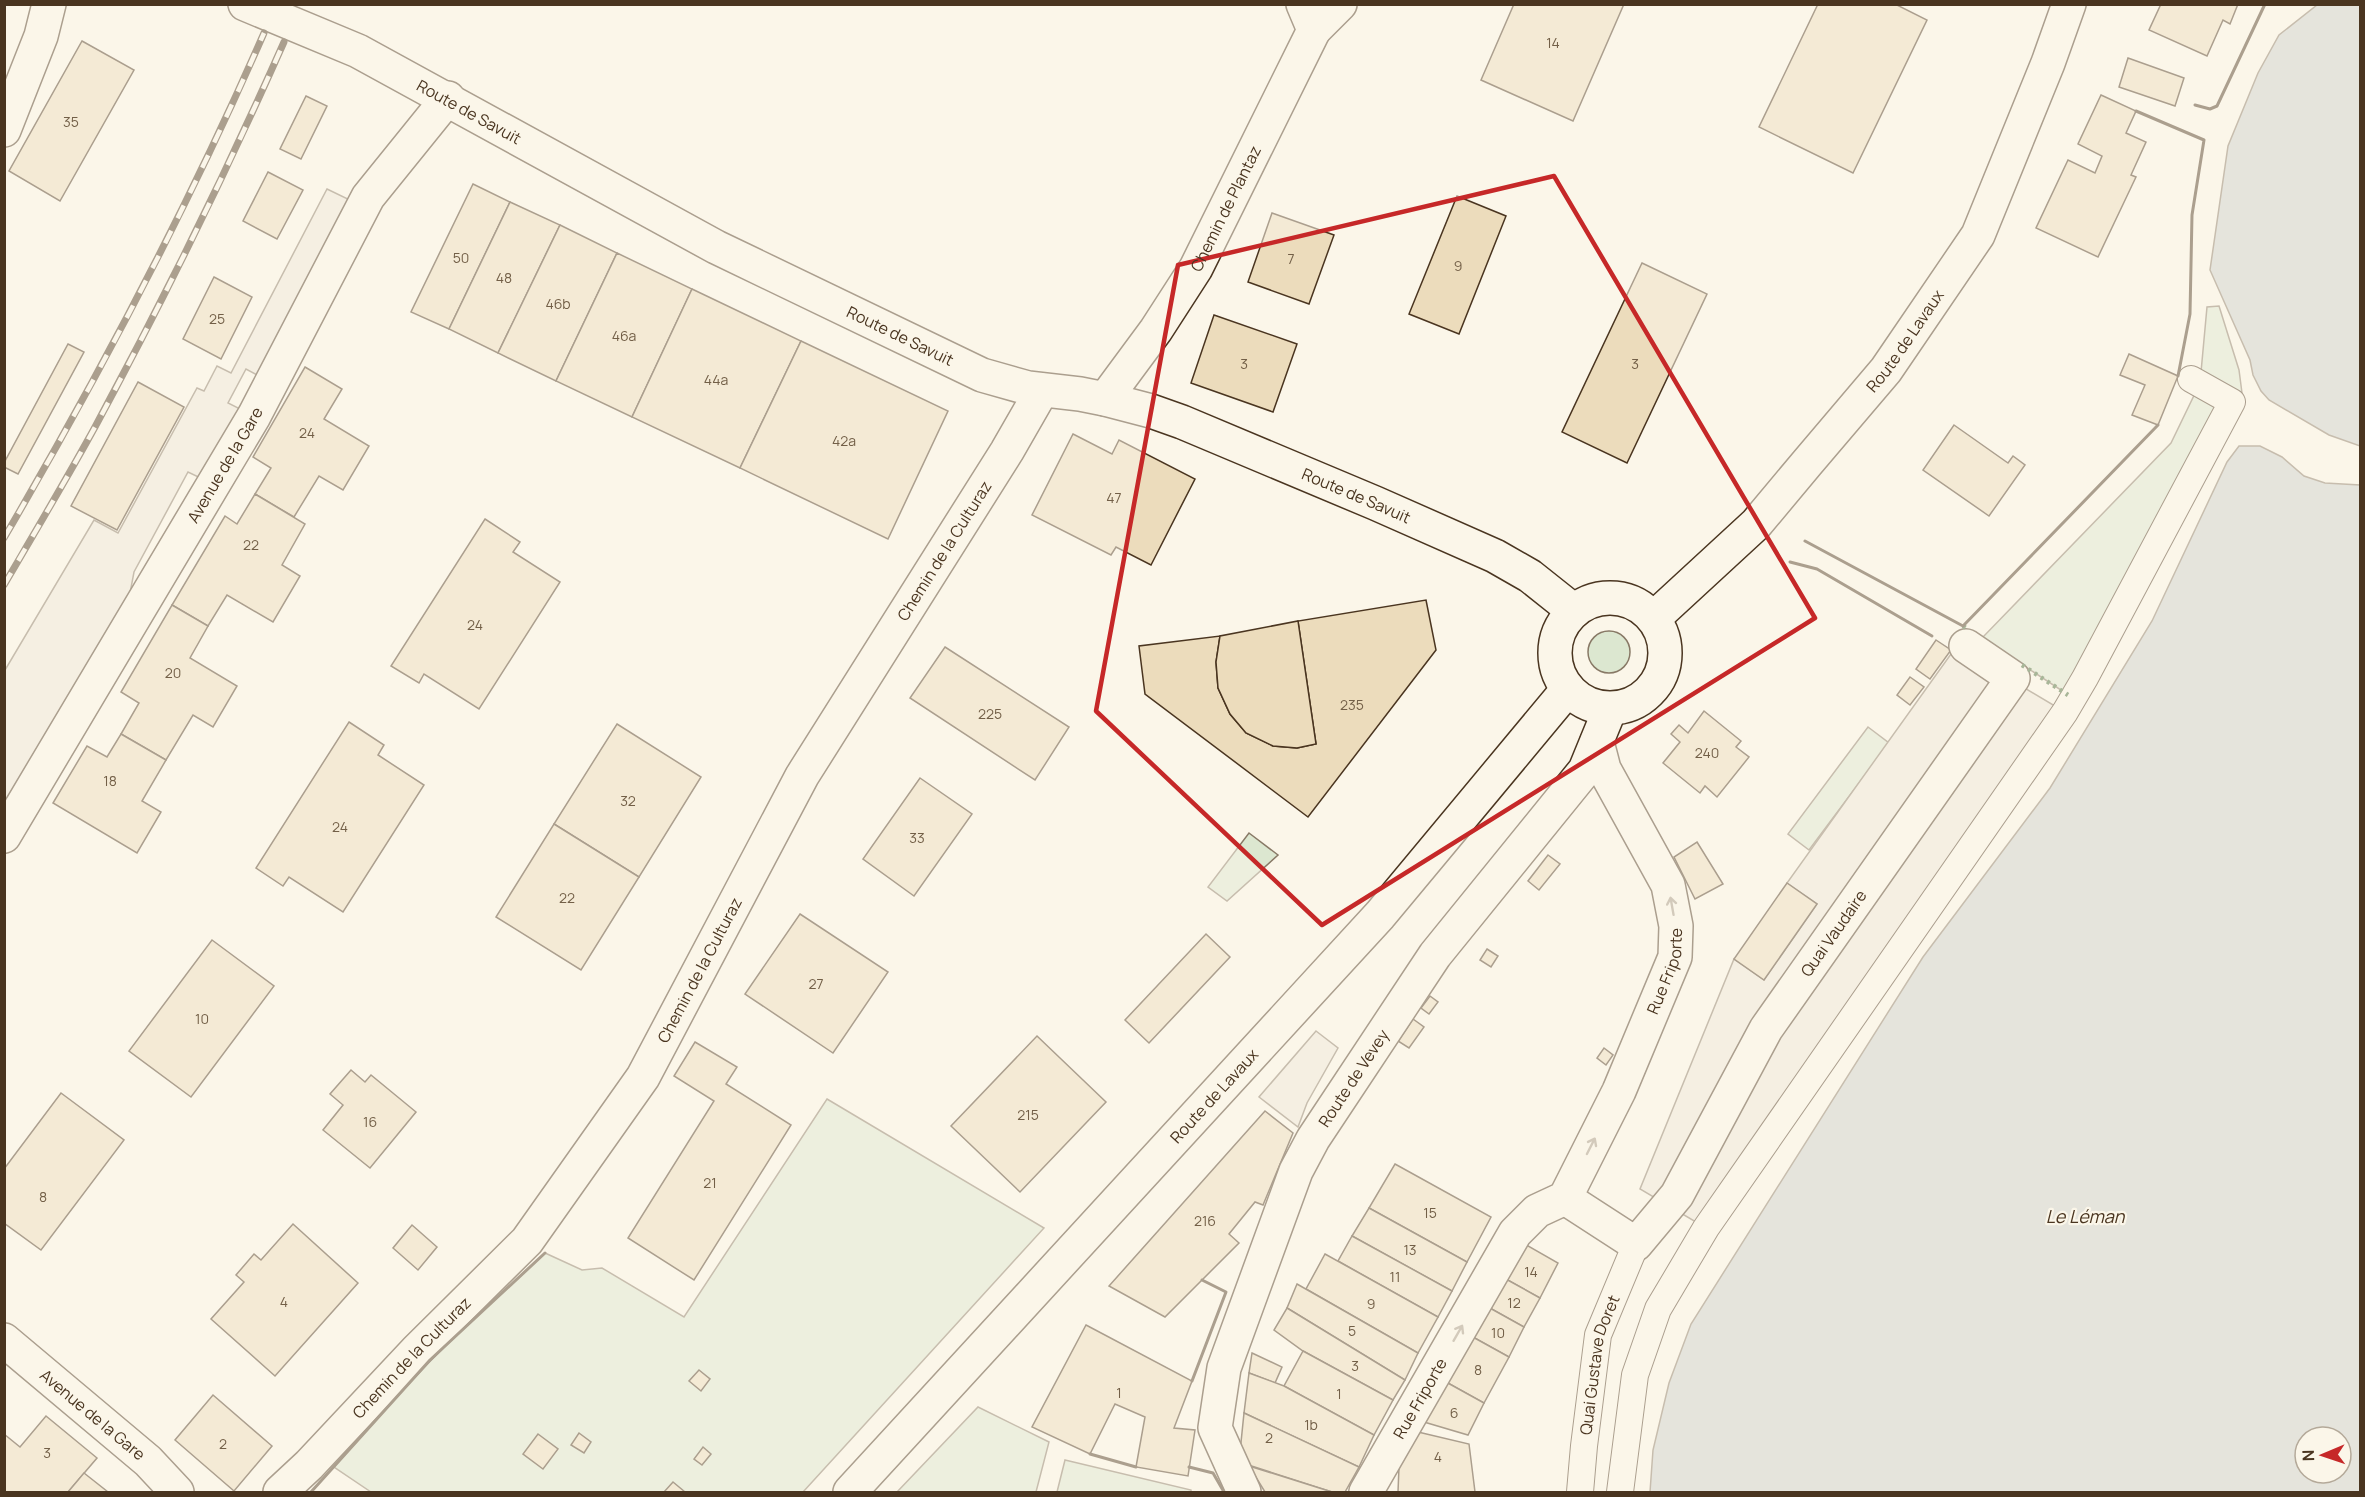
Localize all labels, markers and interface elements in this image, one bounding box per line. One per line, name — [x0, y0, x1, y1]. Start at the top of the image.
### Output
house number: 14 — [1546, 33, 1560, 52]
street label: Route de Savuit — [413, 74, 525, 149]
house number: 35 — [63, 112, 79, 131]
street label: Chemin de Plantaz — [1185, 142, 1266, 275]
house number: 50 — [453, 248, 469, 267]
house number: 7 — [1287, 249, 1295, 268]
house number: 9 — [1454, 256, 1462, 275]
house number: 48 — [496, 268, 512, 287]
street label: Route de Lavaux — [1861, 285, 1949, 397]
house number: 46b — [545, 294, 571, 313]
street label: Route de Savuit — [843, 301, 957, 371]
house number: 25 — [209, 309, 225, 328]
house number: 46a — [612, 326, 636, 345]
house number: 3 — [1240, 354, 1248, 373]
house number: 3 — [1631, 354, 1639, 373]
house number: 44a — [704, 370, 728, 389]
street label: Avenue de la Gare — [182, 403, 268, 527]
house number: 24 — [299, 423, 315, 442]
house number: 42a — [832, 431, 856, 450]
street label: Route de Savuit — [1299, 463, 1414, 528]
street label: Chemin de la Culturaz — [892, 476, 997, 625]
house number: 47 — [1106, 488, 1122, 507]
house number: 22 — [243, 535, 259, 554]
house number: 24 — [467, 615, 483, 634]
house number: 20 — [165, 663, 181, 682]
house number: 235 — [1340, 695, 1364, 714]
house number: 225 — [978, 704, 1002, 723]
house number: 240 — [1695, 743, 1719, 762]
house number: 18 — [103, 771, 117, 790]
house number: 32 — [620, 791, 636, 810]
house number: 24 — [332, 817, 348, 836]
house number: 33 — [909, 828, 925, 847]
street label: Quai Vaudaire — [1795, 885, 1872, 981]
house number: 22 — [559, 888, 575, 907]
street label: Chemin de la Culturaz — [652, 894, 747, 1047]
one-way arrow — [1666, 897, 1677, 917]
street label: Rue Friporte — [1641, 928, 1687, 1017]
house number: 27 — [808, 974, 824, 993]
house number: 10 — [195, 1009, 209, 1028]
street label: Route de Vevey — [1313, 1024, 1394, 1131]
street label: Route de Lavaux — [1165, 1043, 1263, 1148]
house number: 215 — [1017, 1105, 1039, 1124]
house number: 16 — [363, 1112, 377, 1131]
one-way arrow — [1586, 1137, 1597, 1155]
house number: 21 — [703, 1173, 717, 1192]
house number: 8 — [39, 1187, 47, 1206]
house number: 15 — [1423, 1203, 1437, 1222]
water label: Le Léman — [2046, 1204, 2126, 1228]
house number: 216 — [1194, 1211, 1216, 1230]
house number: 13 — [1403, 1240, 1417, 1259]
house number: 14 — [1524, 1262, 1538, 1281]
house number: 11 — [1390, 1267, 1400, 1286]
house number: 4 — [280, 1292, 288, 1311]
street label: Chemin de la Culturaz — [347, 1292, 475, 1423]
street label: Quai Gustave Doret — [1574, 1292, 1625, 1436]
house number: 12 — [1507, 1293, 1521, 1312]
house number: 9 — [1367, 1294, 1375, 1313]
house number: 5 — [1348, 1321, 1356, 1340]
house number: 10 — [1491, 1323, 1505, 1342]
one-way arrow — [1452, 1325, 1464, 1342]
street label: Rue Friporte — [1388, 1354, 1452, 1443]
house number: 3 — [1351, 1356, 1359, 1375]
house number: 8 — [1474, 1360, 1482, 1379]
street label: Avenue de la Gare — [36, 1364, 150, 1465]
house number: 1 — [1116, 1383, 1122, 1402]
house number: 1 — [1336, 1384, 1342, 1403]
house number: 6 — [1450, 1403, 1458, 1422]
house number: 1b — [1304, 1415, 1318, 1434]
north arrow — [2293, 1425, 2353, 1485]
house number: 2 — [1265, 1428, 1273, 1447]
house number: 2 — [219, 1434, 227, 1453]
house number: 3 — [43, 1443, 51, 1462]
house number: 4 — [1434, 1447, 1442, 1466]
text: N — [2297, 1449, 2319, 1462]

